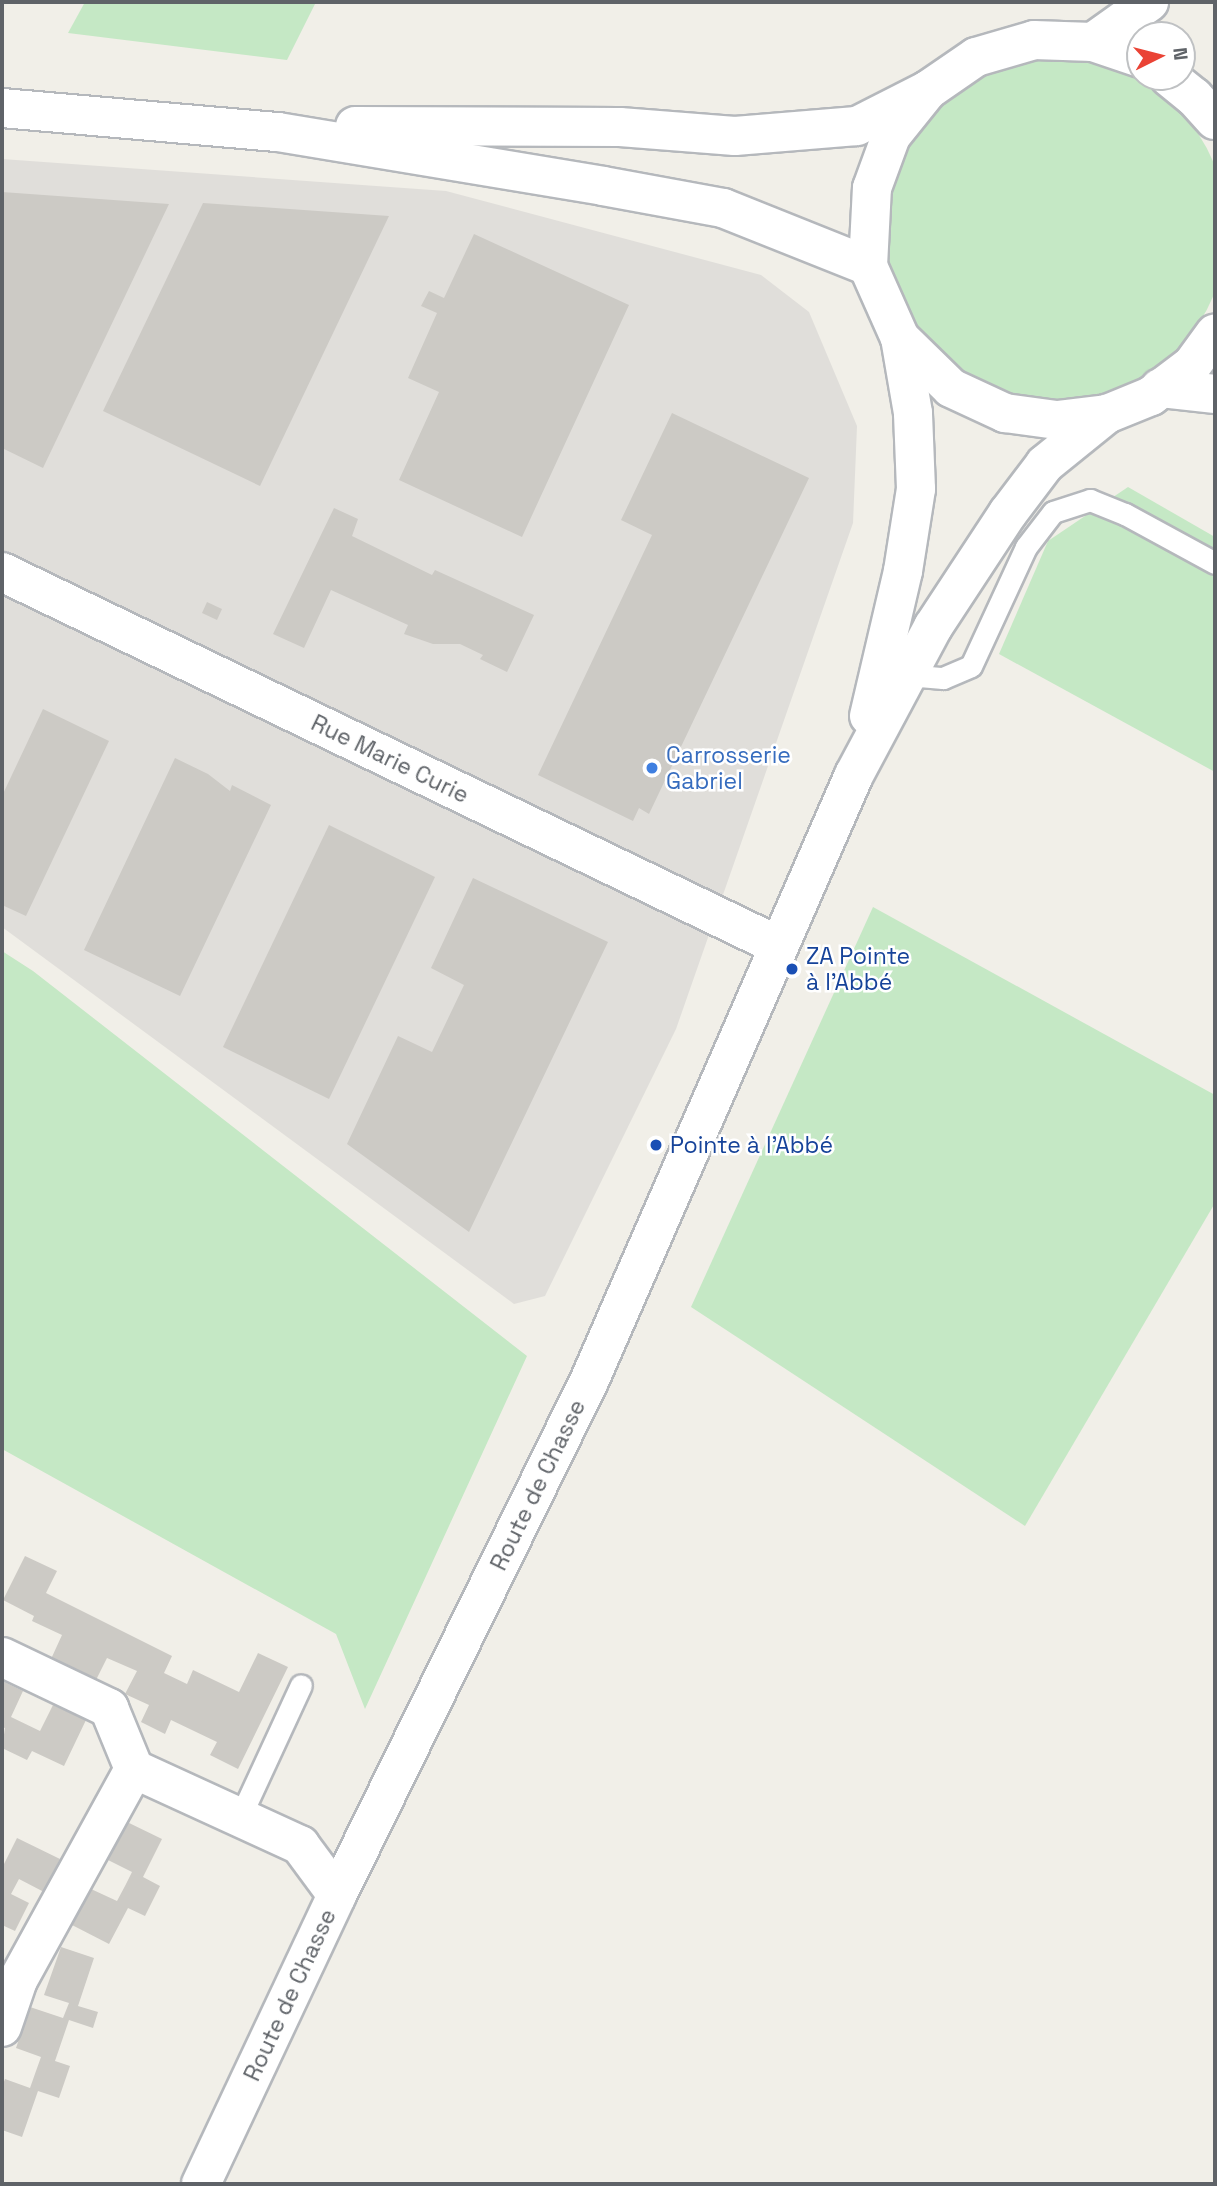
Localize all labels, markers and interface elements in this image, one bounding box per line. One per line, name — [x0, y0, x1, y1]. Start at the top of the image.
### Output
north arrow — [1126, 21, 1196, 91]
text: N — [1167, 46, 1193, 62]
street label: Rue Marie Curie — [307, 709, 473, 809]
place label: Carrosserie Gabriel — [666, 741, 791, 795]
marker: Carrosserie Gabriel — [644, 760, 660, 776]
place label: ZA Pointe à l'Abbé — [806, 942, 911, 996]
marker: ZA Pointe à l'Abbé — [784, 961, 800, 977]
place label: Pointe à l'Abbé — [670, 1131, 833, 1159]
marker: Pointe à l'Abbé — [648, 1137, 664, 1153]
street label: Route de Chasse — [485, 1395, 591, 1575]
street label: Route de Chasse — [238, 1905, 342, 2085]

